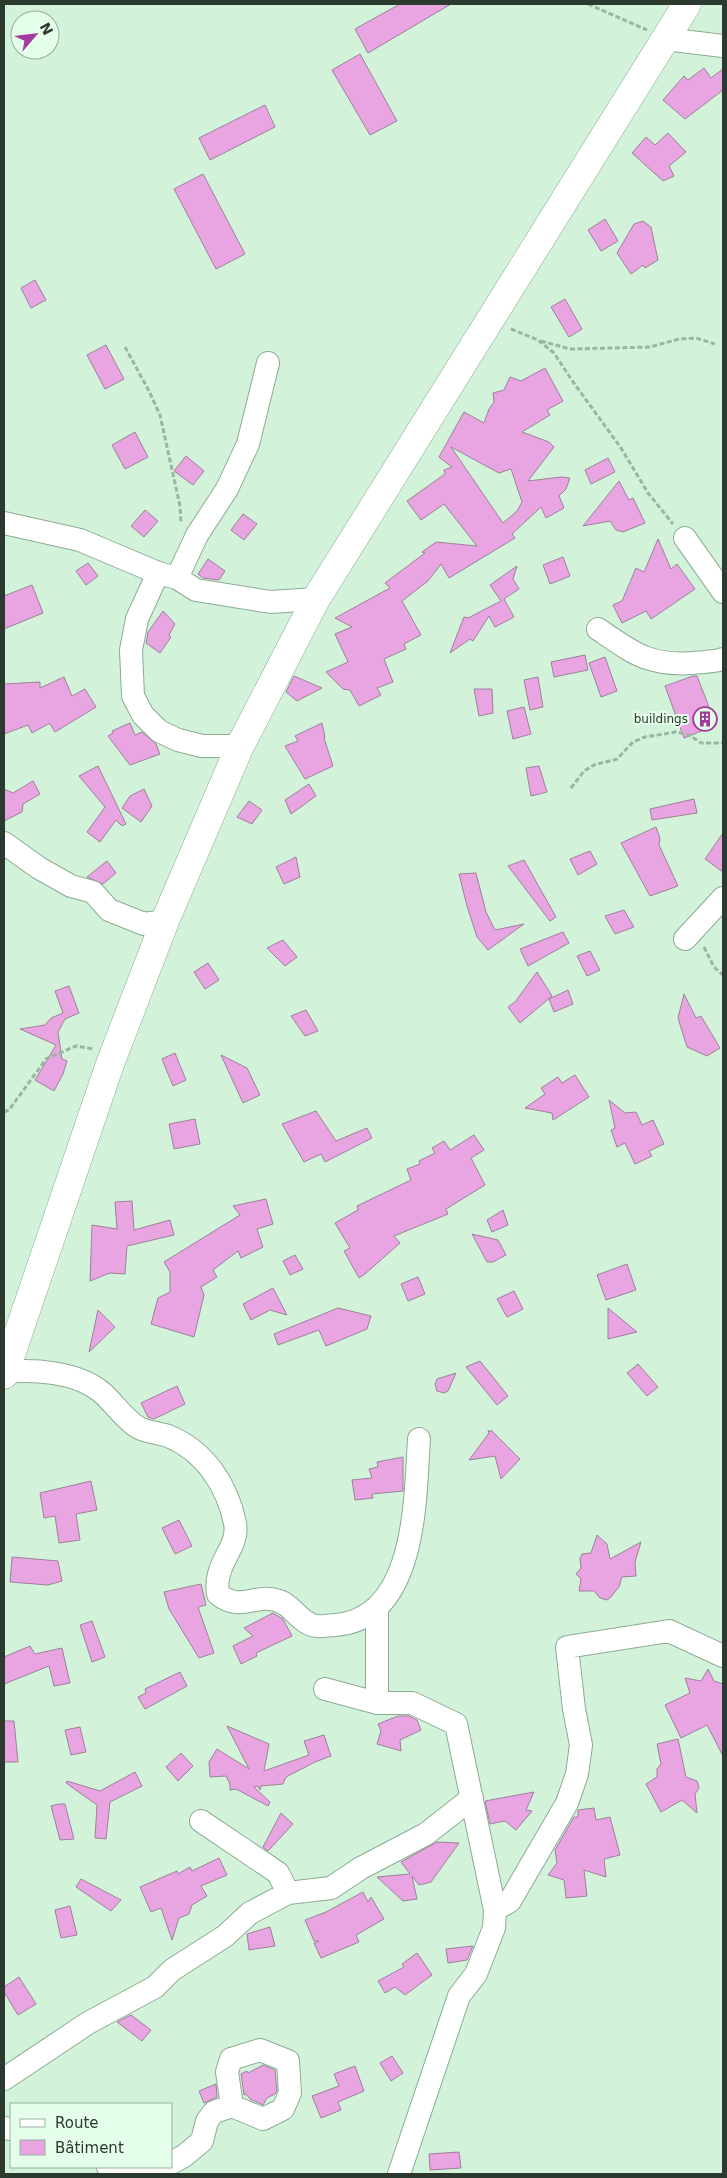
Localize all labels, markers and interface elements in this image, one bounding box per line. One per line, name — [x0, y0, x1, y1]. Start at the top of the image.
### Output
north arrow — [10, 10, 60, 60]
text: N — [37, 20, 56, 38]
building icon: buildings — [692, 706, 718, 732]
place label: buildings — [634, 712, 688, 726]
legend — [10, 2103, 172, 2168]
text: Route — [55, 2114, 99, 2132]
text: Bâtiment — [55, 2139, 124, 2157]

